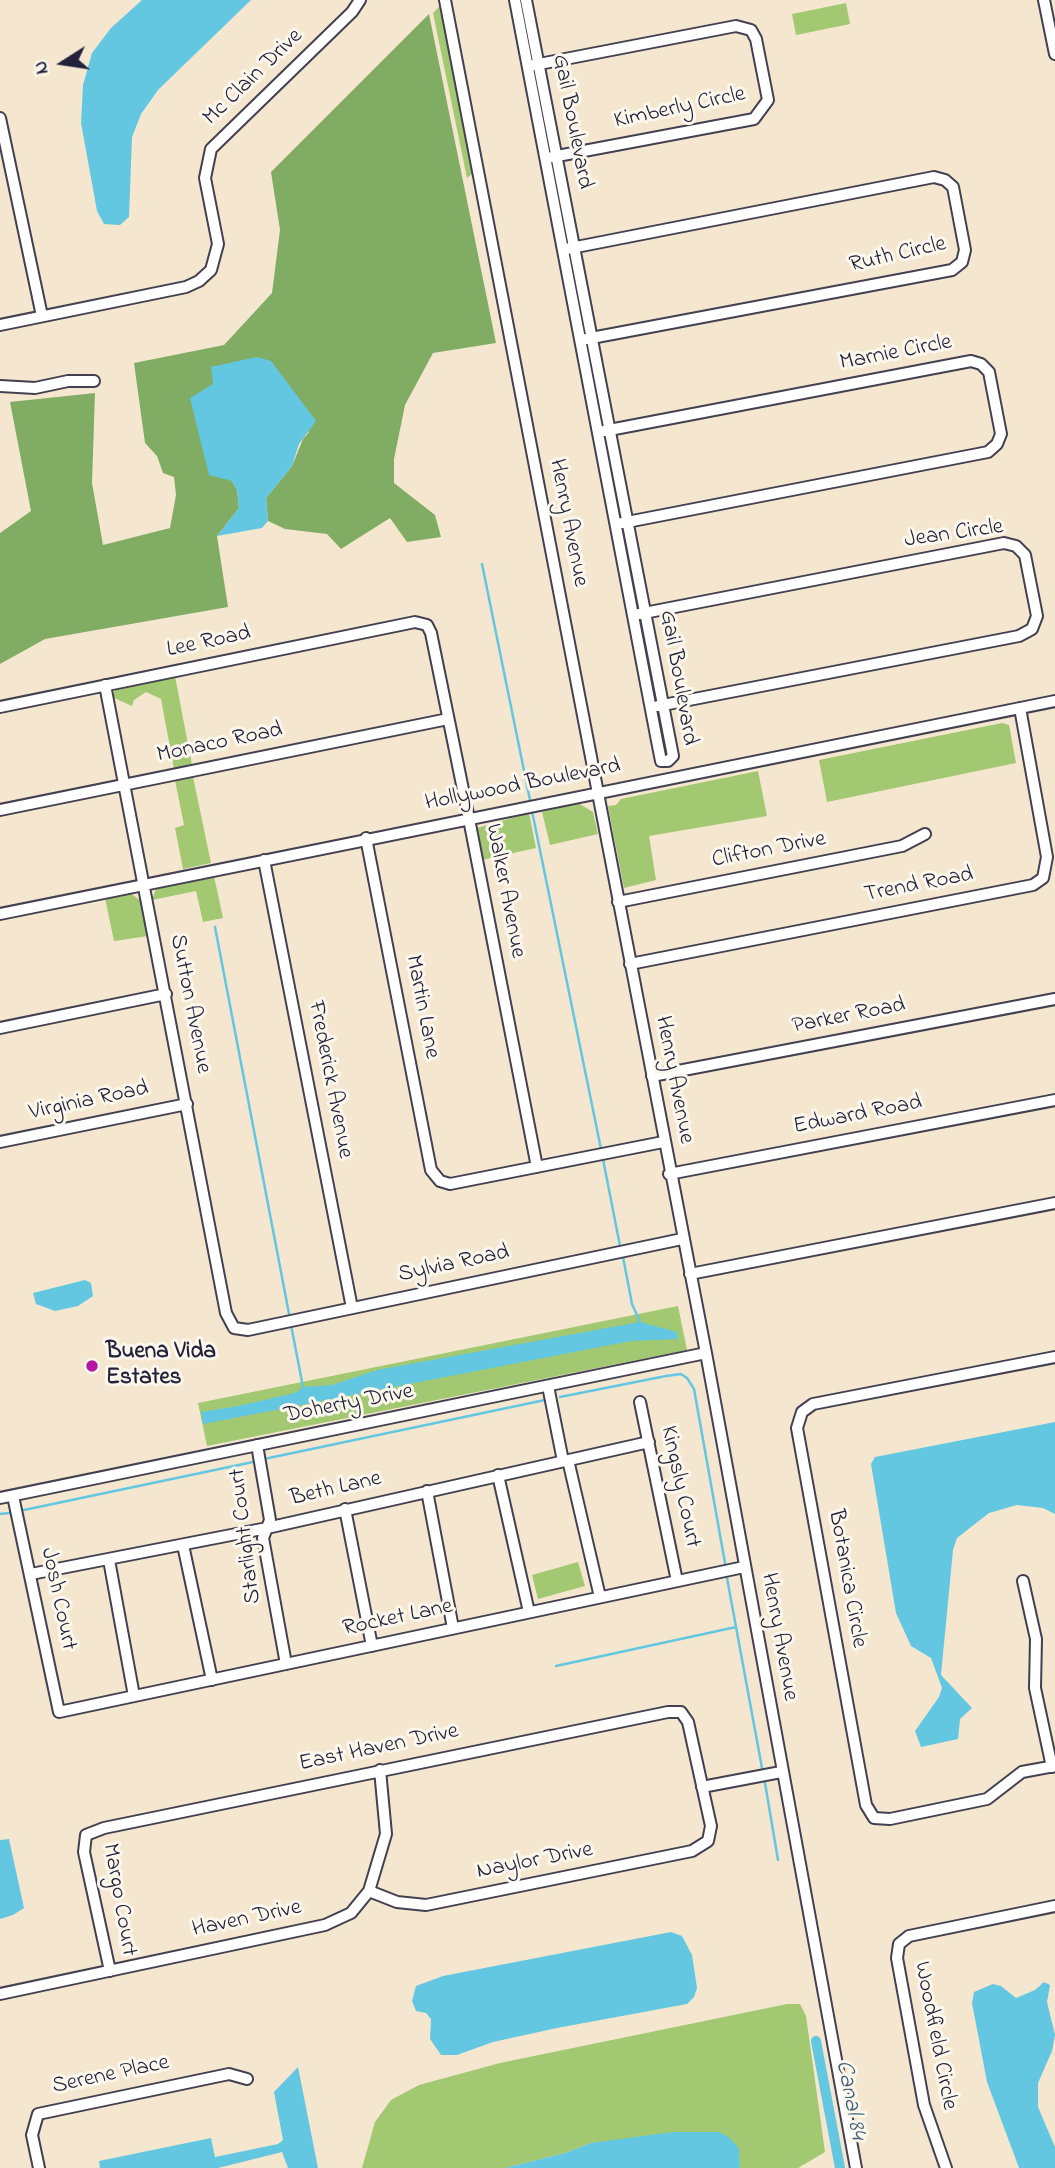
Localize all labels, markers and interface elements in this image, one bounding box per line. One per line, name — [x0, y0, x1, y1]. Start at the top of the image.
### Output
street label: Mc Clain Drive — [198, 24, 310, 132]
north arrow — [28, 28, 98, 98]
street label: Gail Boulevard — [544, 52, 598, 192]
text: N — [27, 58, 57, 77]
street label: Kimberly Circle — [612, 82, 748, 136]
street label: Ruth Circle — [847, 231, 949, 281]
street label: Marnie Circle — [838, 330, 954, 378]
street label: Henry Avenue — [541, 457, 593, 589]
street label: Jean Circle — [903, 514, 1005, 556]
street label: Gail Boulevard — [652, 608, 702, 748]
street label: Lee Road — [165, 621, 253, 665]
street label: Monaco Road — [155, 717, 285, 771]
street label: Hollywood Boulevard — [423, 754, 623, 818]
street label: Walker Avenue — [477, 822, 531, 960]
street label: Clifton Drive — [710, 826, 828, 876]
street label: Trend Road — [862, 862, 976, 910]
street label: Sutton Avenue — [162, 932, 216, 1076]
street label: Martin Lane — [397, 953, 445, 1061]
street label: Parker Road — [790, 993, 908, 1041]
street label: Frederick Avenue — [300, 999, 358, 1161]
street label: Henry Avenue — [647, 1014, 699, 1146]
street label: Virginia Road — [27, 1076, 151, 1128]
street label: Edward Road — [791, 1090, 925, 1142]
street label: Sylvia Road — [396, 1240, 512, 1290]
place label: Buena Vida Estates — [106, 1339, 216, 1393]
marker: Buena Vida Estates — [84, 1358, 100, 1374]
street label: Doherty Drive — [282, 1379, 416, 1431]
street label: Kingsly Court — [653, 1424, 705, 1550]
street label: Beth Lane — [288, 1466, 384, 1514]
street label: Starlight Court — [225, 1467, 269, 1605]
street label: Botanica Circle — [820, 1508, 872, 1650]
street label: Josh Court — [33, 1545, 81, 1653]
street label: Henry Avenue — [753, 1571, 803, 1703]
street label: Rocket Lane — [341, 1594, 455, 1644]
street label: East Haven Drive — [297, 1719, 461, 1779]
street label: Naylor Drive — [475, 1837, 595, 1887]
street label: Margo Court — [95, 1841, 141, 1959]
street label: Haven Drive — [190, 1895, 304, 1945]
street label: Woodfield Circle — [906, 1959, 962, 2113]
street label: Serene Place — [50, 2050, 172, 2102]
water label: Canal 84 — [827, 2058, 871, 2142]

